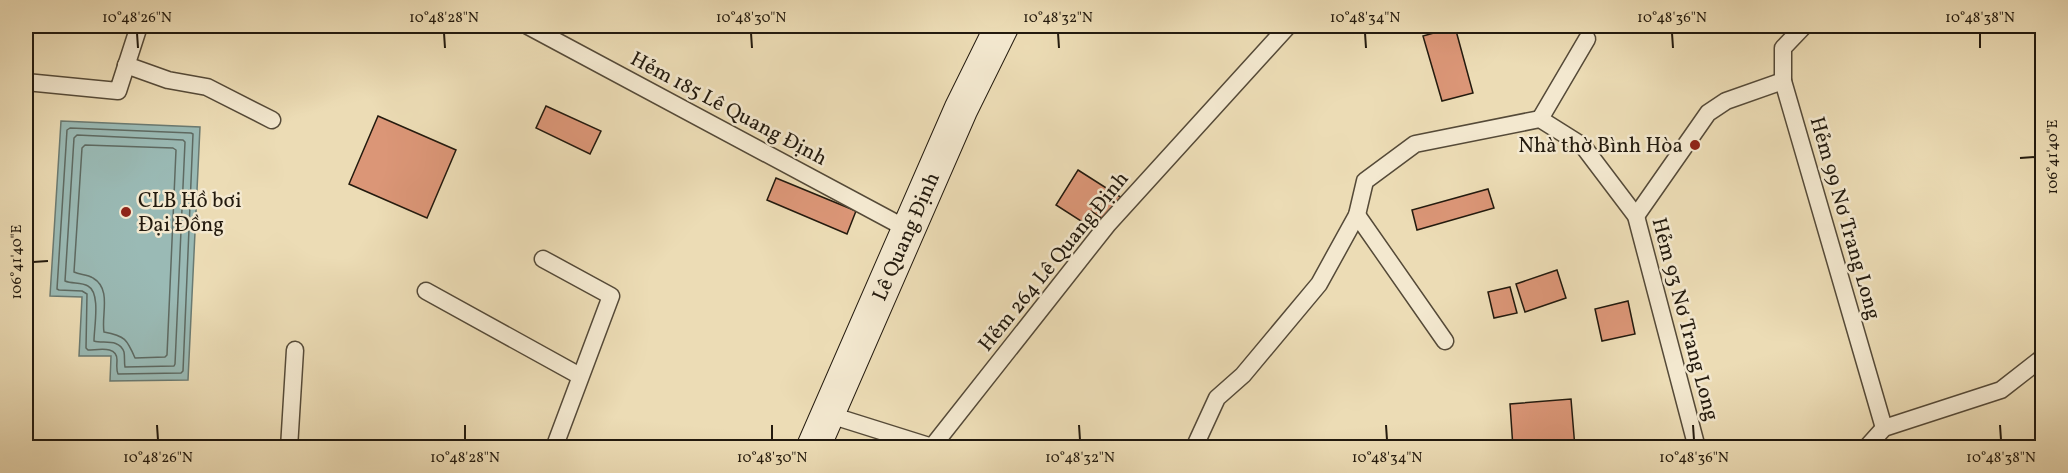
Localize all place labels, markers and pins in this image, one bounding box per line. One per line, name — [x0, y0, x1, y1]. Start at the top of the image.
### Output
place label: Nhà thờ Bình Hòa — [1518, 132, 1683, 161]
marker: Nhà thờ Bình Hòa — [1688, 138, 1702, 152]
place label: CLB Hồ bơi Đại Đồng — [138, 187, 242, 240]
marker: CLB Hồ bơi Đại Đồng — [119, 205, 133, 219]

